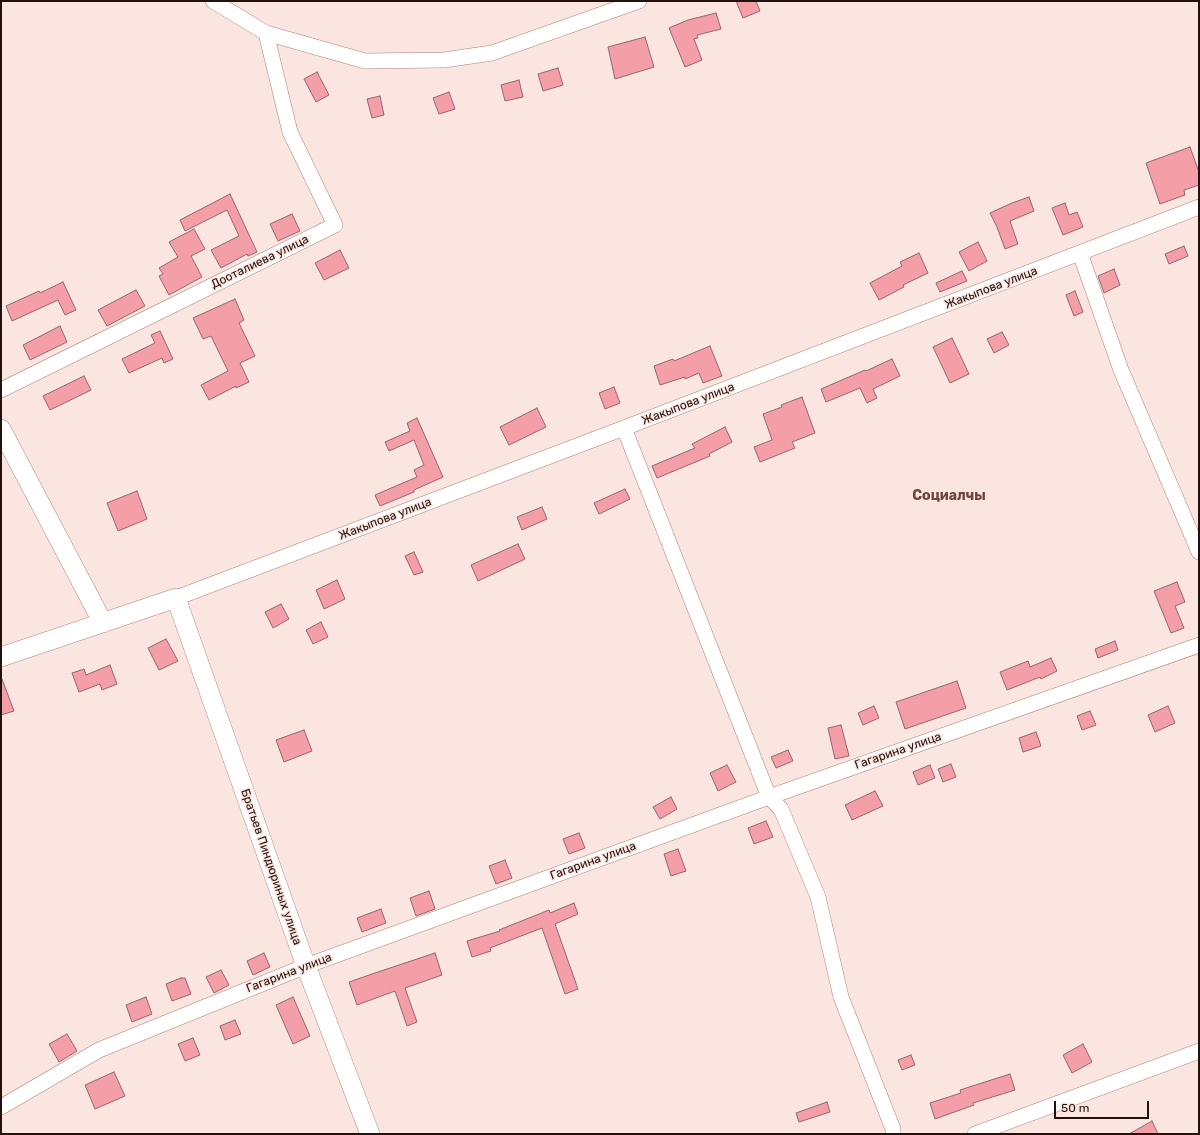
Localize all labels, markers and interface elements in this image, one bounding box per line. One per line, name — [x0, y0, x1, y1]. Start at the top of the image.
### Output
street label: Дооталиева улица — [209, 232, 311, 292]
street label: Жакыпова улица — [943, 264, 1039, 312]
street label: Жакыпова улица — [640, 380, 736, 428]
district label: Социалчы — [912, 488, 986, 504]
street label: Жакыпова улица — [337, 495, 433, 543]
street label: Гагарина улица — [853, 729, 943, 773]
street label: Братьев Пиндюриных улица — [237, 787, 305, 947]
street label: Гагарина улица — [548, 839, 638, 883]
street label: Гагарина улица — [244, 950, 334, 996]
scale bar — [1056, 1093, 1151, 1119]
text: 50 m — [1061, 1101, 1089, 1115]

